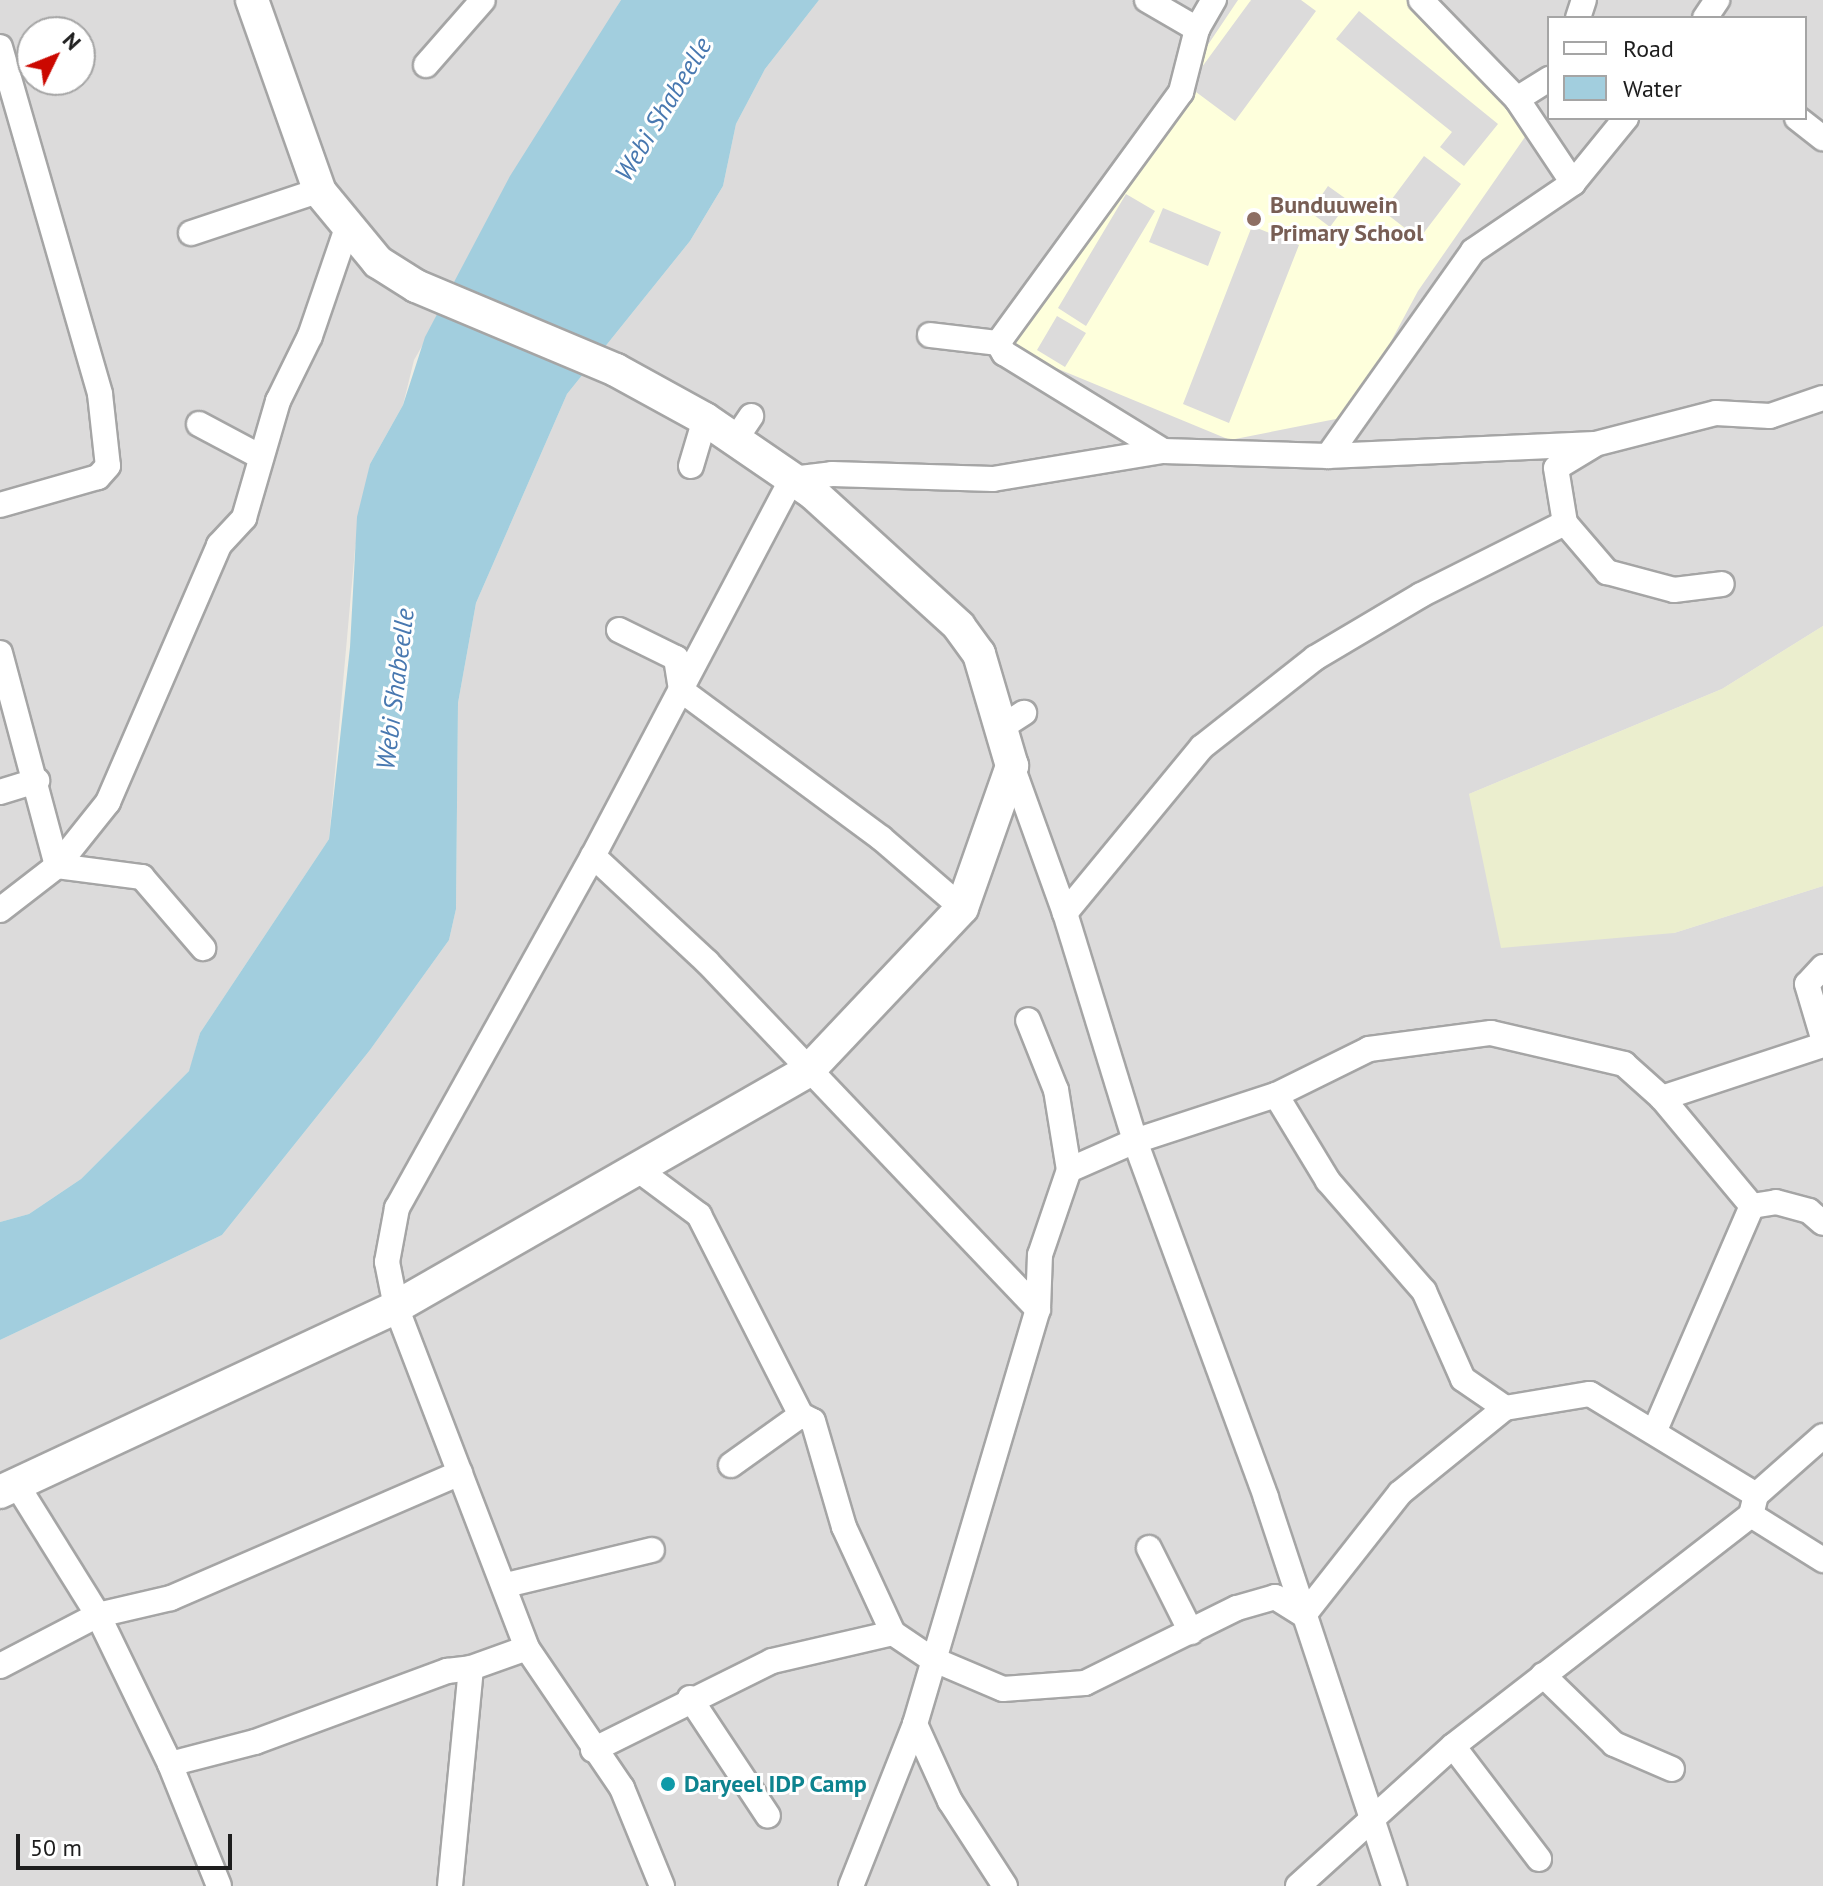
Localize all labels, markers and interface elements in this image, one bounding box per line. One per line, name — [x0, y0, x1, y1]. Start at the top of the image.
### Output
north arrow — [16, 16, 96, 96]
legend — [1547, 16, 1807, 120]
text: N — [57, 26, 87, 56]
water label: Webi Shabeelle — [608, 31, 718, 187]
text: Road — [1623, 33, 1674, 64]
text: Water — [1623, 73, 1682, 104]
place label: Bunduuwein Primary School — [1270, 191, 1424, 247]
marker: Bunduuwein Primary School — [1245, 210, 1263, 228]
water label: Webi Shabeelle — [370, 607, 420, 771]
place label: Daryeel IDP Camp — [684, 1770, 868, 1798]
marker: Daryeel IDP Camp — [659, 1775, 677, 1793]
scale bar — [20, 1818, 236, 1868]
text: 50 m — [30, 1832, 82, 1863]

